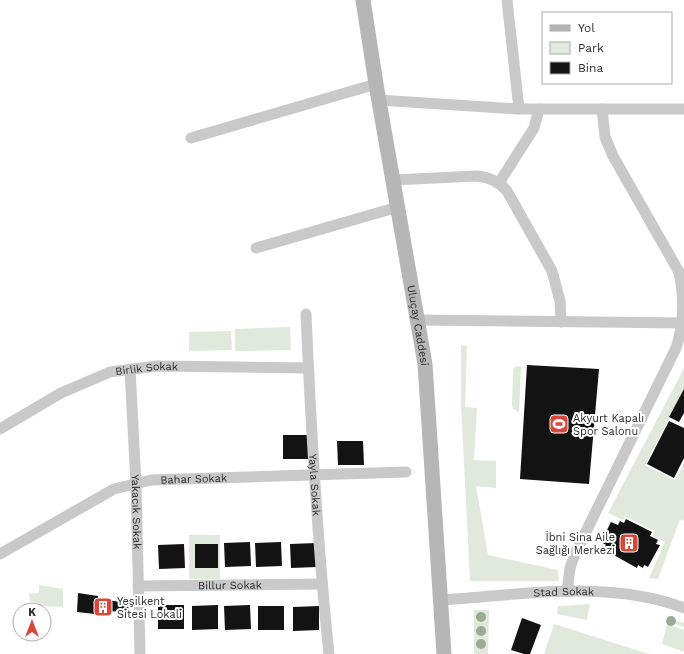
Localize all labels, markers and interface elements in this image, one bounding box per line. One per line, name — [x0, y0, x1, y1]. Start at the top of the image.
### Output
legend — [542, 12, 672, 84]
text: Yol — [578, 21, 595, 35]
text: Park — [578, 41, 604, 55]
text: Bina — [578, 61, 603, 75]
street label: Uluçay Caddesi — [405, 284, 432, 366]
street label: Birlik Sokak — [114, 359, 178, 378]
place label: Akyurt Kapalı Spor Salonu — [573, 412, 644, 438]
sports icon: Akyurt Kapalı Spor Salonu — [548, 413, 570, 435]
street label: Yayla Sokak — [307, 453, 323, 516]
street label: Bahar Sokak — [160, 471, 227, 486]
street label: Yakacık Sokak — [129, 474, 144, 550]
place label: İbni Sina Aile Sağlığı Merkezi — [536, 530, 615, 557]
building icon: İbni Sina Aile Sağlığı Merkezi — [618, 532, 640, 554]
street label: Billur Sokak — [198, 578, 262, 592]
street label: Stad Sokak — [533, 585, 594, 599]
place label: Yeşilkent Sitesi Lokali — [117, 595, 182, 621]
building icon: Yeşilkent Sitesi Lokali — [92, 596, 114, 618]
north arrow — [12, 602, 52, 642]
text: K — [28, 606, 36, 619]

